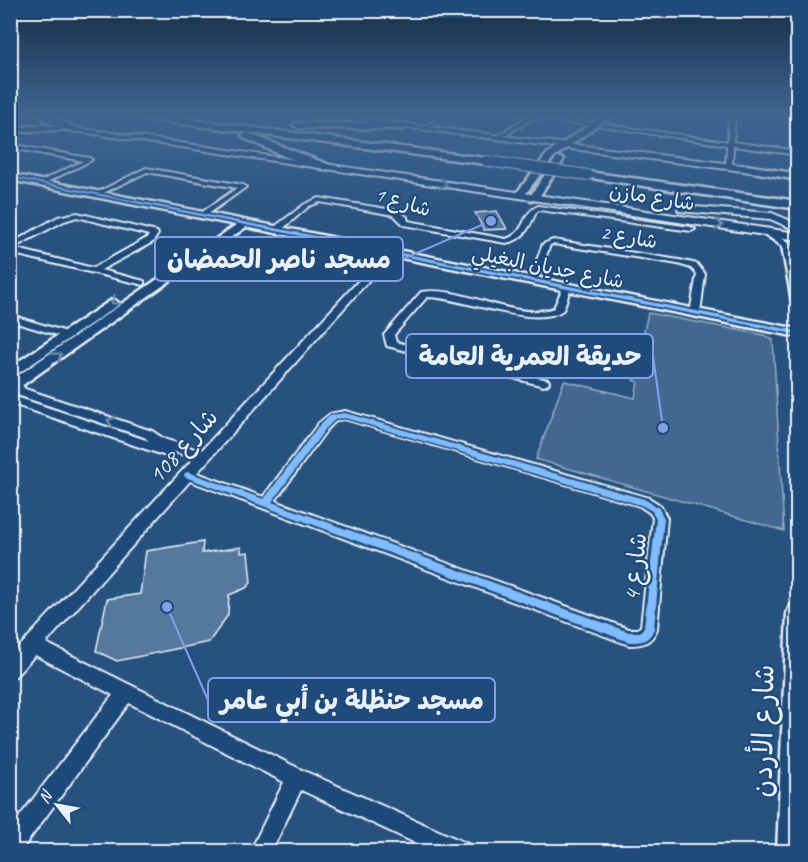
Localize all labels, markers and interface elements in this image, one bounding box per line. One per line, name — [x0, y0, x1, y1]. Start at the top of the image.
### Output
one-way arrow — [438, 178, 448, 190]
street label: شارع مازن — [607, 178, 696, 217]
street label: شارع 1 — [372, 182, 434, 223]
one-way arrow — [714, 219, 724, 231]
street label: شارع 2 — [599, 220, 659, 255]
callout: مسجد ناصر الحمضان — [155, 237, 403, 281]
street label: شارع جديان البغيلي — [469, 240, 626, 299]
text: مسجد ناصر الحمضان — [167, 243, 391, 276]
one-way arrow — [111, 294, 122, 305]
callout: حديقة العمرية العامة — [406, 334, 653, 378]
text: حديقة العمرية العامة — [418, 340, 642, 373]
one-way arrow — [52, 352, 63, 363]
street label: شارع 108 — [142, 402, 226, 491]
one-way arrow — [106, 416, 117, 429]
street label: شارع 4 — [616, 531, 655, 603]
street label: شارع الأردن — [743, 664, 784, 798]
callout: مسجد حنظلة بن أبي عامر — [208, 678, 495, 722]
text: مسجد حنظلة بن أبي عامر — [217, 684, 484, 724]
north arrow — [27, 775, 87, 835]
text: N — [34, 786, 58, 807]

